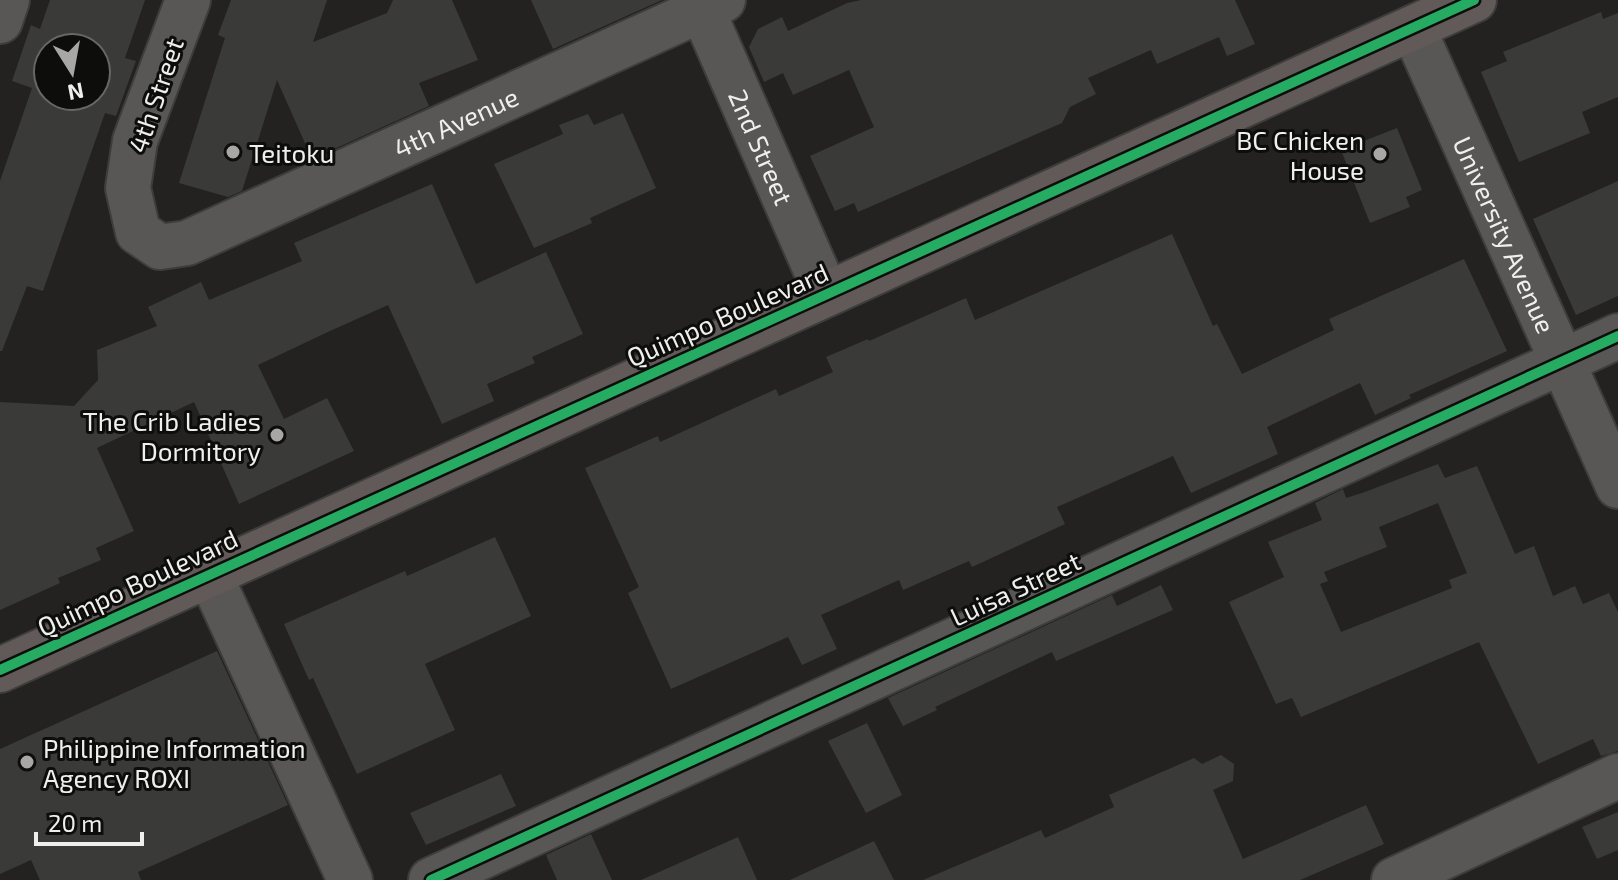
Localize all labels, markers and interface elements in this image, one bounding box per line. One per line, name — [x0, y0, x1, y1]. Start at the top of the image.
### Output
north arrow — [32, 32, 112, 112]
street label: 4th Street — [121, 34, 189, 156]
text: N — [66, 78, 86, 107]
street label: 4th Avenue — [388, 80, 523, 163]
street label: 2nd Street — [723, 84, 801, 209]
place label: BC Chicken House — [1236, 124, 1364, 185]
street label: University Avenue — [1448, 131, 1563, 337]
place label: Teitoku — [249, 137, 334, 168]
marker: Teitoku — [224, 143, 242, 161]
marker: BC Chicken House — [1371, 145, 1389, 163]
street label: Quimpo Boulevard — [621, 256, 833, 372]
place label: The Crib Ladies Dormitory — [83, 405, 261, 466]
marker: The Crib Ladies Dormitory — [268, 426, 286, 444]
street label: Quimpo Boulevard — [32, 522, 242, 642]
street label: Luisa Street — [945, 544, 1085, 632]
place label: Philippine Information Agency ROXI — [43, 732, 306, 793]
marker: Philippine Information Agency ROXI — [18, 753, 36, 771]
scale bar — [36, 796, 142, 846]
text: 20 m — [48, 808, 102, 837]

